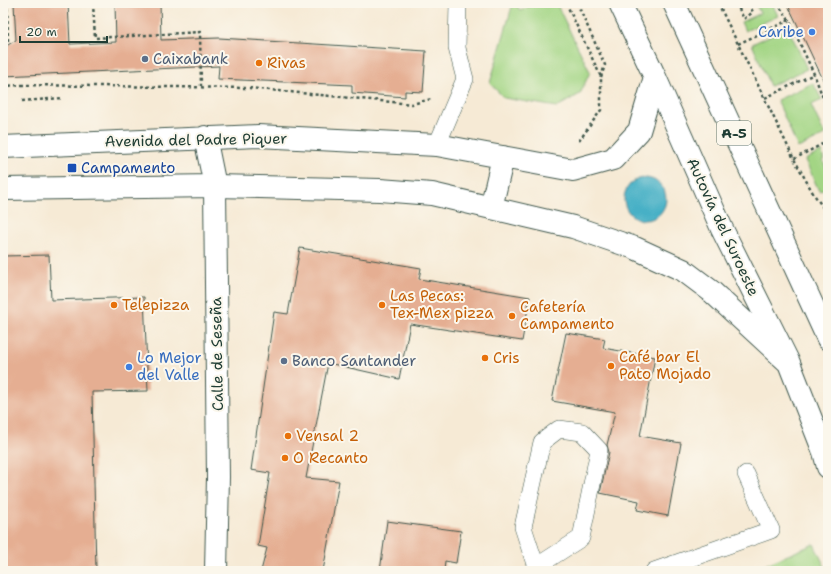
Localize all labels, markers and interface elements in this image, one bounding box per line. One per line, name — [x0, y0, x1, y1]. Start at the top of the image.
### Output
scale bar — [20, 18, 107, 44]
place label: Caribe — [758, 22, 804, 42]
text: 20 m — [26, 24, 57, 40]
marker: Caribe — [807, 27, 817, 37]
place label: Caixabank — [153, 49, 228, 69]
place label: Rivas — [267, 53, 306, 73]
marker: Caixabank — [140, 54, 150, 64]
marker: Rivas — [254, 58, 264, 68]
road number: A-5 — [717, 121, 751, 145]
street label: Avenida del Padre Piquer — [104, 128, 288, 152]
street label: Autovía del Suroeste — [682, 155, 764, 299]
place label: Campamento — [81, 158, 175, 178]
marker: Campamento — [66, 162, 78, 174]
place label: Las Pecas: Tex-Mex pizza — [390, 286, 494, 323]
place label: Telepizza — [122, 295, 190, 315]
street label: Calle de Seseña — [206, 296, 228, 411]
place label: Cafetería Campamento — [520, 297, 614, 334]
marker: Telepizza — [109, 300, 119, 310]
marker: Las Pecas: Tex-Mex pizza — [377, 300, 387, 310]
marker: Cafetería Campamento — [507, 311, 517, 321]
place label: Café bar El Pato Mojado — [619, 347, 711, 384]
place label: Lo Mejor del Valle — [137, 348, 202, 385]
place label: Cris — [493, 348, 520, 368]
place label: Banco Santander — [292, 351, 416, 371]
marker: Cris — [480, 353, 490, 363]
marker: Banco Santander — [279, 356, 289, 366]
marker: Café bar El Pato Mojado — [606, 361, 616, 371]
marker: Lo Mejor del Valle — [124, 362, 134, 372]
place label: Vensal 2 — [296, 426, 359, 446]
marker: Vensal 2 — [283, 431, 293, 441]
place label: O Recanto — [293, 448, 368, 468]
marker: O Recanto — [280, 453, 290, 463]

